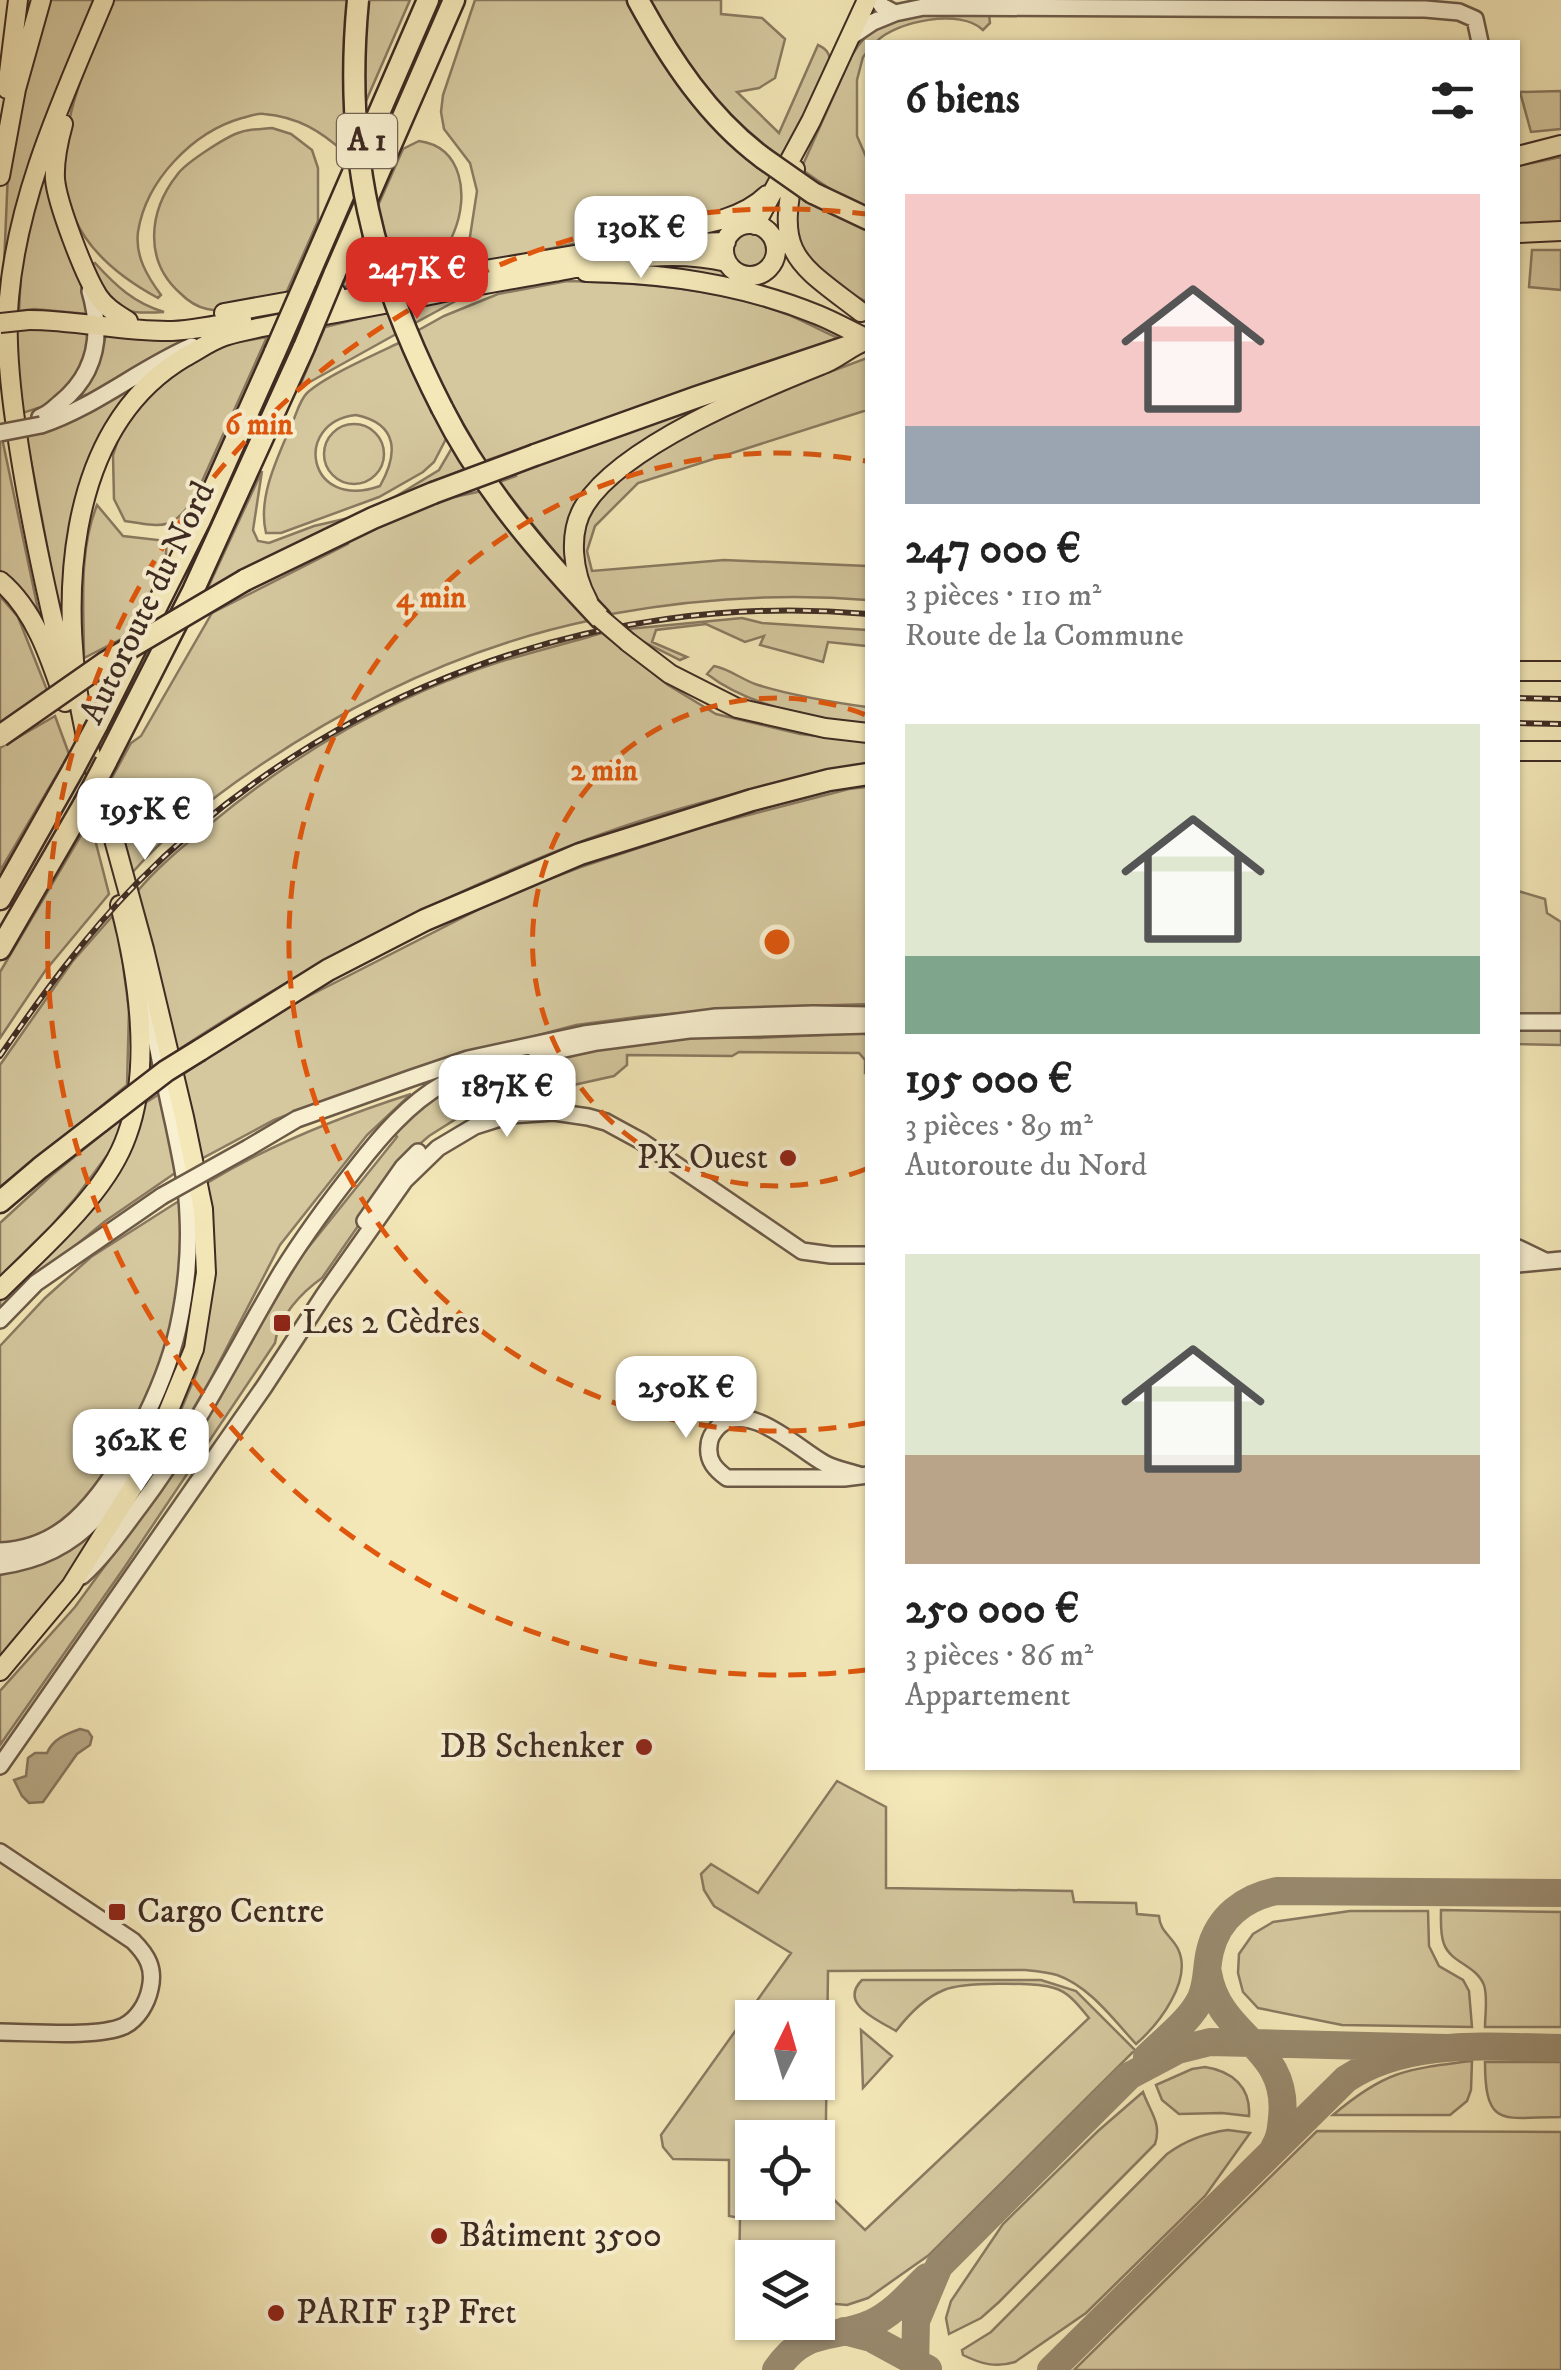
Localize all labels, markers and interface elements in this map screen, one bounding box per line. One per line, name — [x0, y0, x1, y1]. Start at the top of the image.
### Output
icon: filters — [1425, 73, 1480, 128]
text: 6 biens — [905, 74, 1020, 126]
road number: A 1 — [337, 114, 397, 168]
pin: 130K € — [560, 196, 722, 281]
text: 130K € — [597, 208, 686, 248]
pin: 247K € — [336, 237, 498, 322]
text: 247K € — [368, 249, 466, 289]
icon: home — [1103, 259, 1283, 439]
text: 6 min — [225, 407, 293, 444]
street label: Autoroute du Nord — [70, 474, 226, 732]
text: 247 000 € — [905, 524, 1081, 576]
text: 3 pièces · 110 m² — [905, 576, 1101, 616]
text: 4 min — [396, 580, 466, 617]
text: Route de la Commune — [905, 616, 1184, 656]
text: 2 min — [570, 753, 638, 790]
pin: 195K € — [64, 778, 226, 863]
icon: home — [1103, 789, 1283, 969]
text: 195K € — [99, 790, 191, 830]
centre of rings — [759, 924, 795, 960]
text: 195 000 € — [905, 1054, 1073, 1106]
pin: 187K € — [426, 1055, 588, 1140]
text: 187K € — [461, 1067, 553, 1107]
text: 3 pièces · 89 m² — [905, 1106, 1093, 1146]
place label: PK Ouest — [637, 1136, 768, 1180]
text: Autoroute du Nord — [905, 1146, 1147, 1186]
marker: PK Ouest — [777, 1147, 799, 1169]
place label: Les 2 Cèdres — [302, 1301, 480, 1345]
marker: Les 2 Cèdres — [271, 1312, 293, 1334]
icon: home — [1103, 1319, 1283, 1499]
pin: 250K € — [605, 1356, 767, 1441]
text: 250K € — [638, 1368, 734, 1408]
pin: 362K € — [60, 1409, 222, 1494]
text: 362K € — [95, 1421, 187, 1461]
text: 250 000 € — [905, 1584, 1079, 1636]
text: 3 pièces · 86 m² — [905, 1636, 1093, 1676]
text: Appartement — [905, 1676, 1070, 1716]
place label: DB Schenker — [440, 1725, 624, 1769]
marker: DB Schenker — [633, 1736, 655, 1758]
place label: Cargo Centre — [137, 1890, 324, 1934]
marker: Cargo Centre — [106, 1901, 128, 1923]
north arrow — [735, 2000, 835, 2100]
map controls — [735, 2000, 835, 2340]
button: locate — [735, 2120, 835, 2220]
place label: Bâtiment 3500 — [459, 2214, 662, 2258]
marker: Bâtiment 3500 — [428, 2225, 450, 2247]
button: layers — [735, 2240, 835, 2340]
place label: PARIF 13P Fret — [296, 2291, 517, 2335]
marker: PARIF 13P Fret — [265, 2302, 287, 2324]

